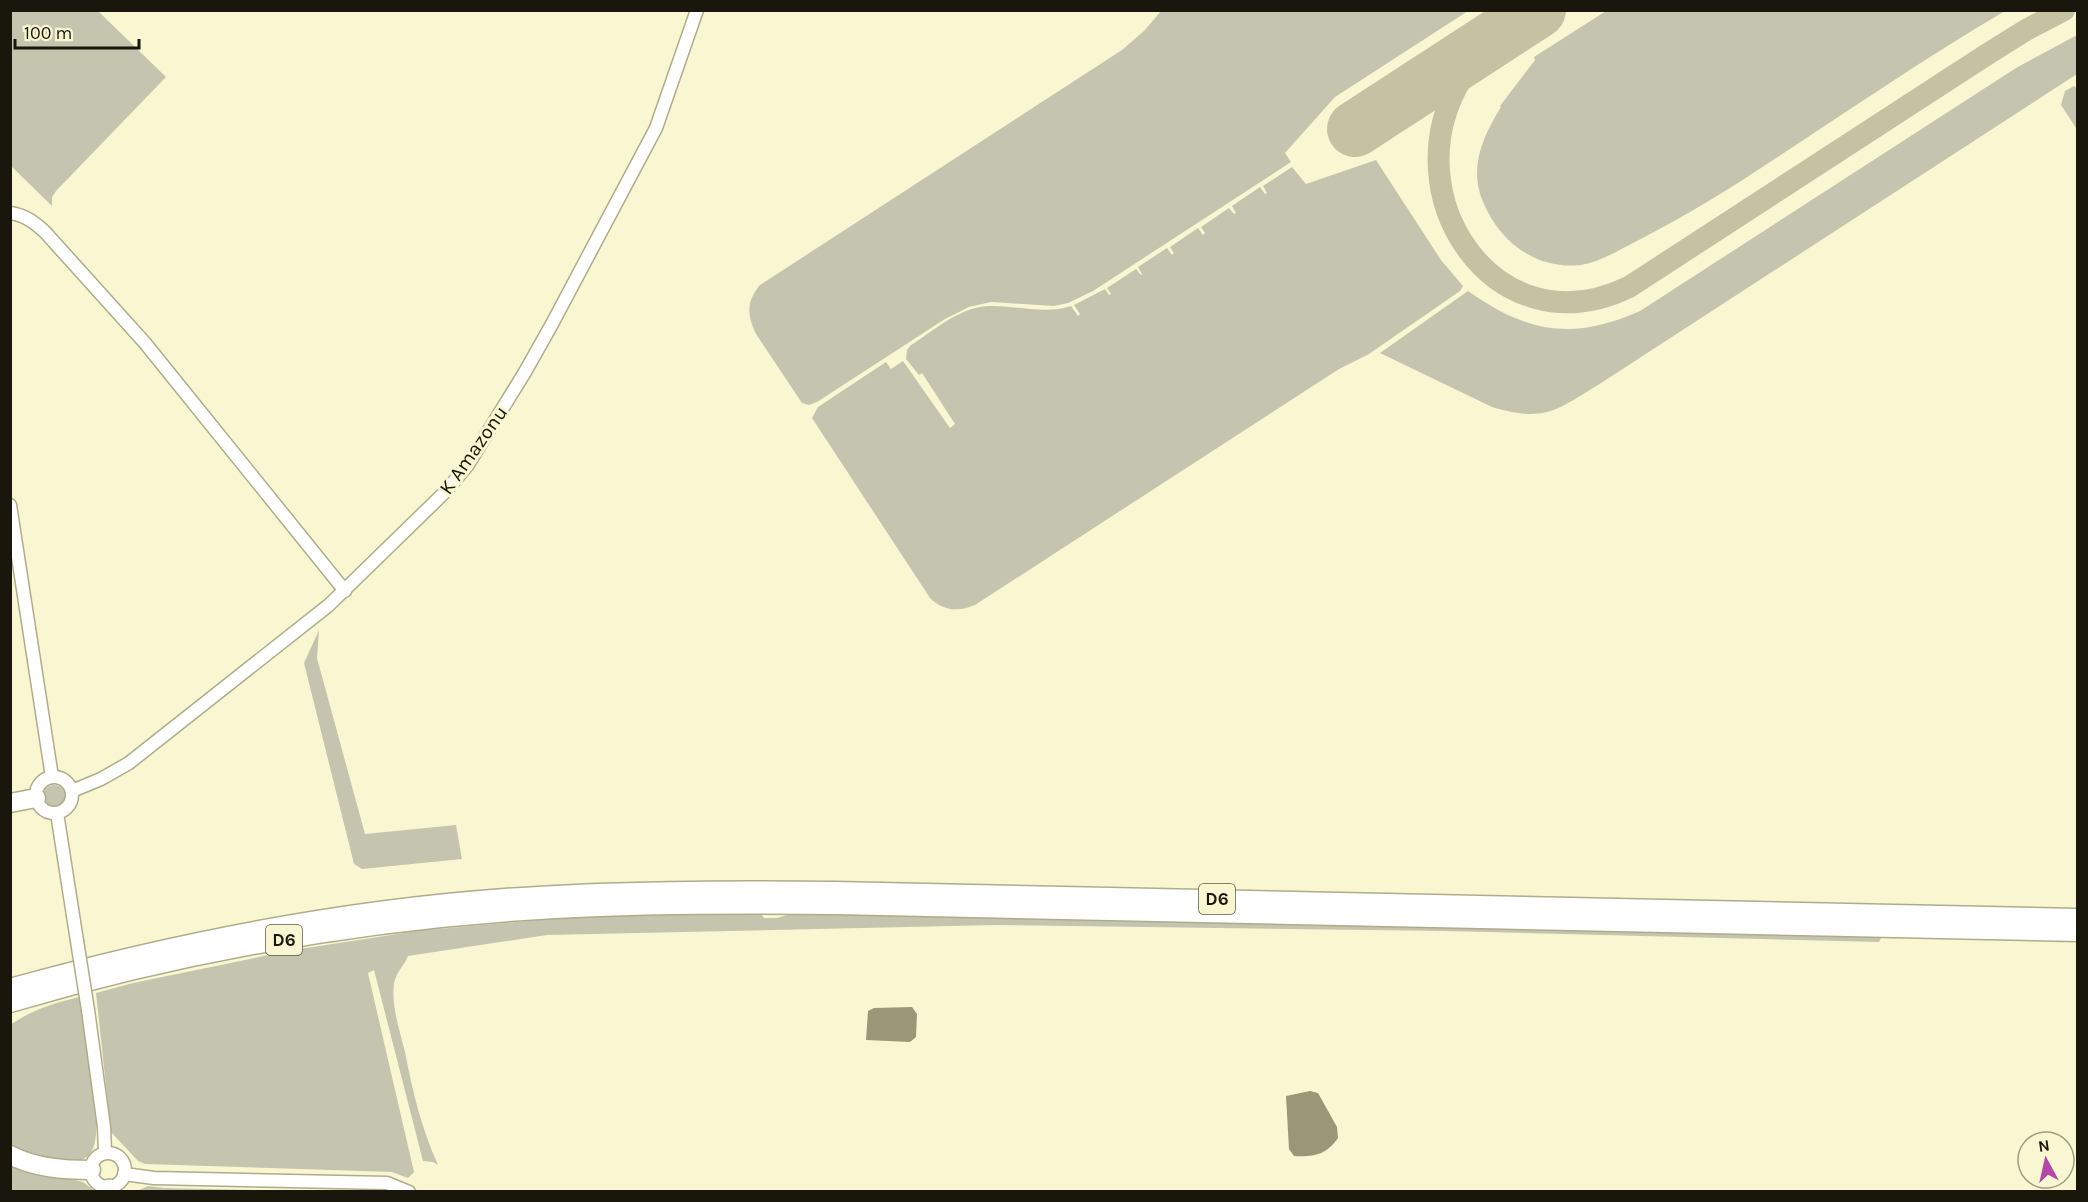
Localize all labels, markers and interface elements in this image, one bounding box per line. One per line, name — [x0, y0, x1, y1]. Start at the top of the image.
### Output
scale bar — [15, 12, 140, 50]
text: 100 m — [24, 22, 72, 44]
street label: K Amazonu — [435, 402, 512, 499]
road number: D6 — [1199, 884, 1235, 914]
road number: D6 — [266, 925, 302, 955]
north arrow — [2016, 1130, 2076, 1190]
text: N — [2037, 1135, 2051, 1156]

